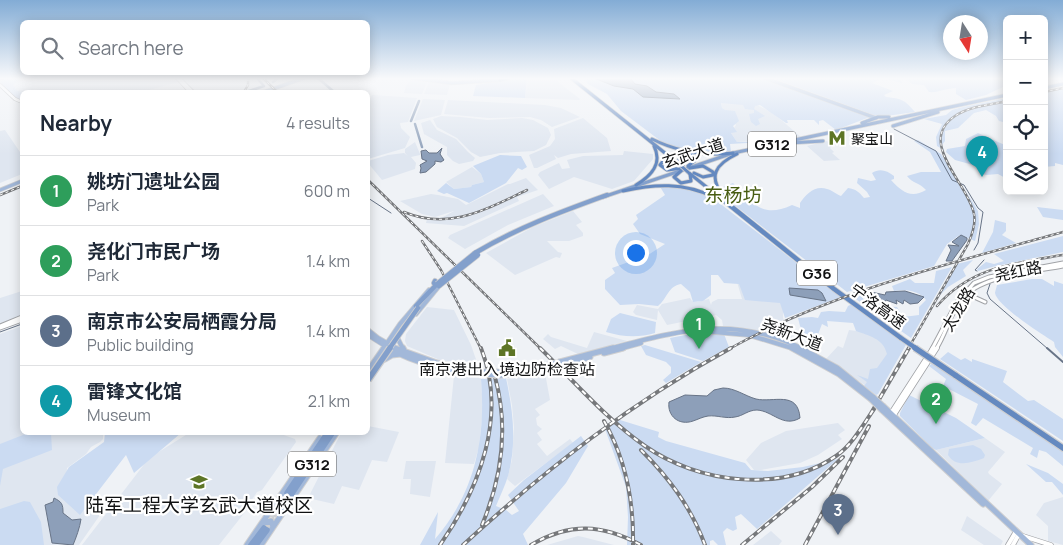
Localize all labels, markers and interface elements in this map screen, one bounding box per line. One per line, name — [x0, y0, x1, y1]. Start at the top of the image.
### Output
north arrow — [943, 15, 988, 60]
map controls — [1003, 15, 1048, 195]
button: + — [1003, 15, 1048, 60]
search box — [20, 20, 370, 75]
icon: search — [38, 34, 66, 62]
text: Search here — [78, 35, 184, 61]
button: − — [1003, 60, 1048, 105]
button: locate — [1003, 105, 1048, 150]
text: Nearby — [40, 109, 112, 137]
text: 4 results — [286, 112, 350, 134]
metro station icon: 聚宝山 — [827, 128, 847, 148]
place label: 聚宝山 — [851, 129, 893, 148]
road number: G312 — [748, 132, 796, 156]
street label: 玄武大道 — [659, 133, 727, 173]
pin: 4 — [966, 136, 998, 177]
button: layers — [1003, 150, 1048, 195]
text: 姚坊门遗址公园 — [87, 168, 220, 194]
text: 1 — [52, 180, 60, 202]
text: 600 m — [304, 180, 350, 202]
district label: 东杨坊 — [704, 182, 762, 208]
text: Park — [87, 194, 119, 216]
text: 尧化门市民广场 — [87, 238, 220, 264]
your location — [623, 240, 649, 266]
text: 2 — [51, 250, 61, 272]
text: 1.4 km — [306, 250, 350, 272]
street label: 尧红路 — [992, 256, 1044, 286]
road number: G36 — [797, 260, 837, 286]
text: Park — [87, 264, 119, 286]
street label: 宁洛高速 — [846, 278, 910, 334]
street label: 太龙路 — [936, 283, 980, 335]
text: 南京市公安局栖霞分局 — [87, 308, 277, 334]
pin: 1 — [683, 308, 715, 349]
street label: 尧新大道 — [758, 312, 826, 356]
text: 3 — [51, 320, 61, 342]
text: 1.4 km — [306, 320, 350, 342]
text: Public building — [87, 334, 194, 356]
public building icon: 南京港出入境边防检查站 — [497, 338, 517, 358]
place label: 南京港出入境边防检查站 — [419, 358, 595, 380]
text: 雷锋文化馆 — [87, 378, 182, 404]
pin: 2 — [920, 383, 952, 424]
text: 4 — [51, 390, 61, 412]
text: 2.1 km — [308, 390, 350, 412]
text: Museum — [87, 404, 151, 426]
road number: G312 — [288, 452, 336, 476]
school or university icon: 陆军工程大学玄武大道校区 — [189, 472, 209, 492]
place label: 陆军工程大学玄武大道校区 — [85, 492, 313, 518]
pin: 3 — [822, 494, 854, 535]

